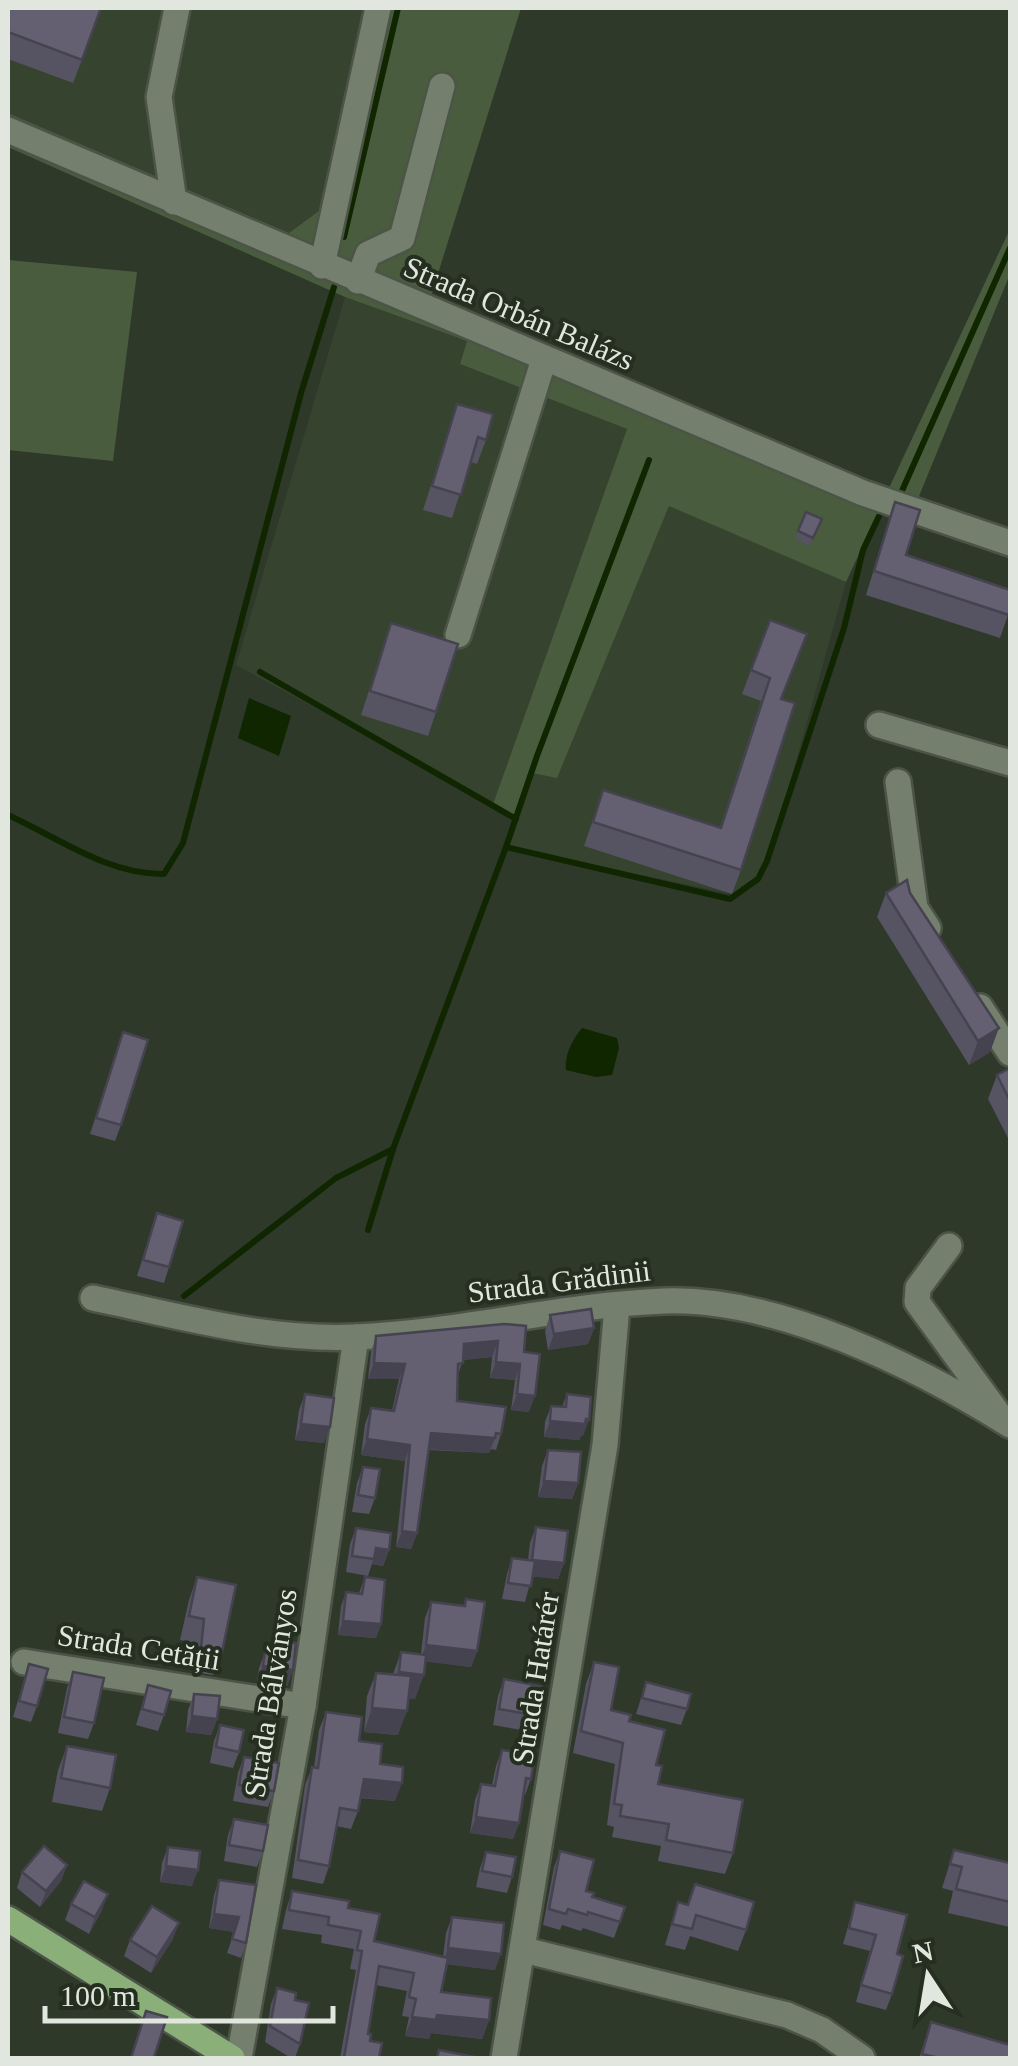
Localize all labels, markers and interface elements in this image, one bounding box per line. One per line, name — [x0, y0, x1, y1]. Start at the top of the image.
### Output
street label: Strada Orbán Balázs — [399, 250, 639, 376]
street label: Strada Grădinii — [466, 1253, 652, 1309]
street label: Strada Bálványos — [237, 1586, 303, 1800]
street label: Strada Határér — [505, 1589, 565, 1767]
street label: Strada Cetății — [55, 1618, 223, 1676]
north arrow — [878, 1926, 978, 2026]
text: N — [910, 1935, 936, 1969]
scale bar — [45, 1961, 332, 2023]
text: 100 m — [60, 1979, 136, 2012]

